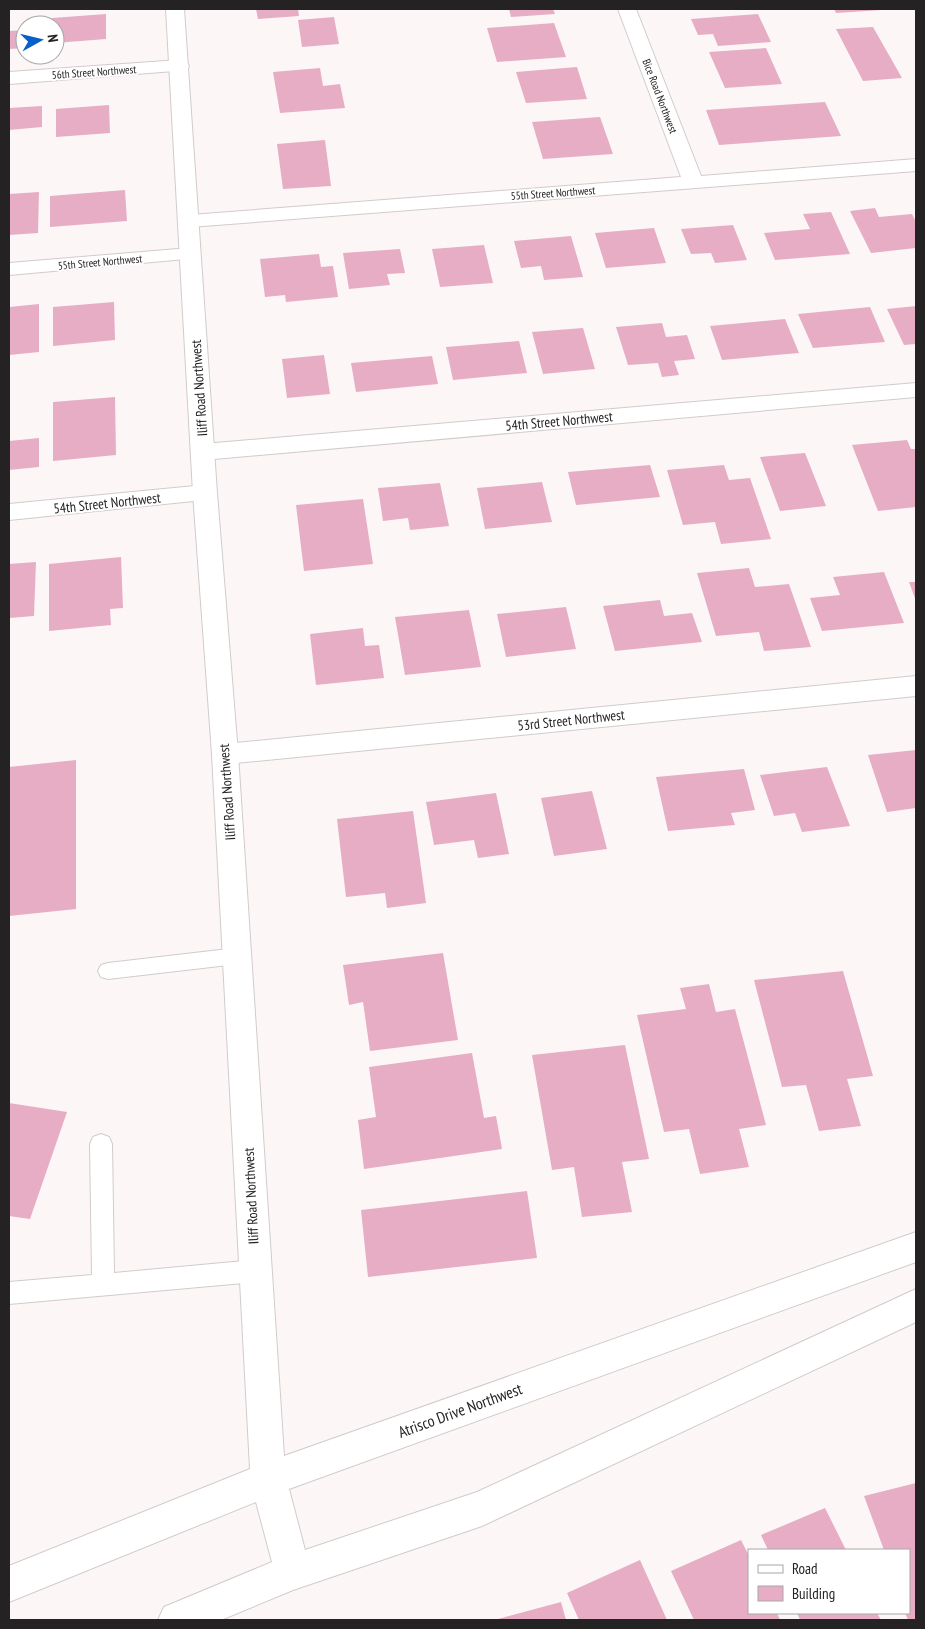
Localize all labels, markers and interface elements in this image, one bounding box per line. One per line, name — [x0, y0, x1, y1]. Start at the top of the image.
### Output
north arrow — [15, 15, 65, 65]
text: N — [43, 33, 62, 43]
street label: Bice Road Northwest — [639, 57, 681, 135]
street label: 56th Street Northwest — [51, 62, 137, 82]
street label: 55th Street Northwest — [510, 183, 596, 203]
street label: 55th Street Northwest — [57, 251, 143, 273]
street label: Iliff Road Northwest — [187, 339, 211, 437]
street label: 54th Street Northwest — [505, 407, 614, 435]
street label: 54th Street Northwest — [52, 488, 162, 518]
street label: 53rd Street Northwest — [517, 705, 626, 735]
street label: Iliff Road Northwest — [215, 743, 239, 841]
street label: Iliff Road Northwest — [239, 1147, 263, 1245]
street label: Atrisco Drive Northwest — [395, 1378, 525, 1442]
legend — [748, 1549, 910, 1614]
text: Road — [792, 1559, 818, 1578]
text: Building — [792, 1584, 835, 1603]

